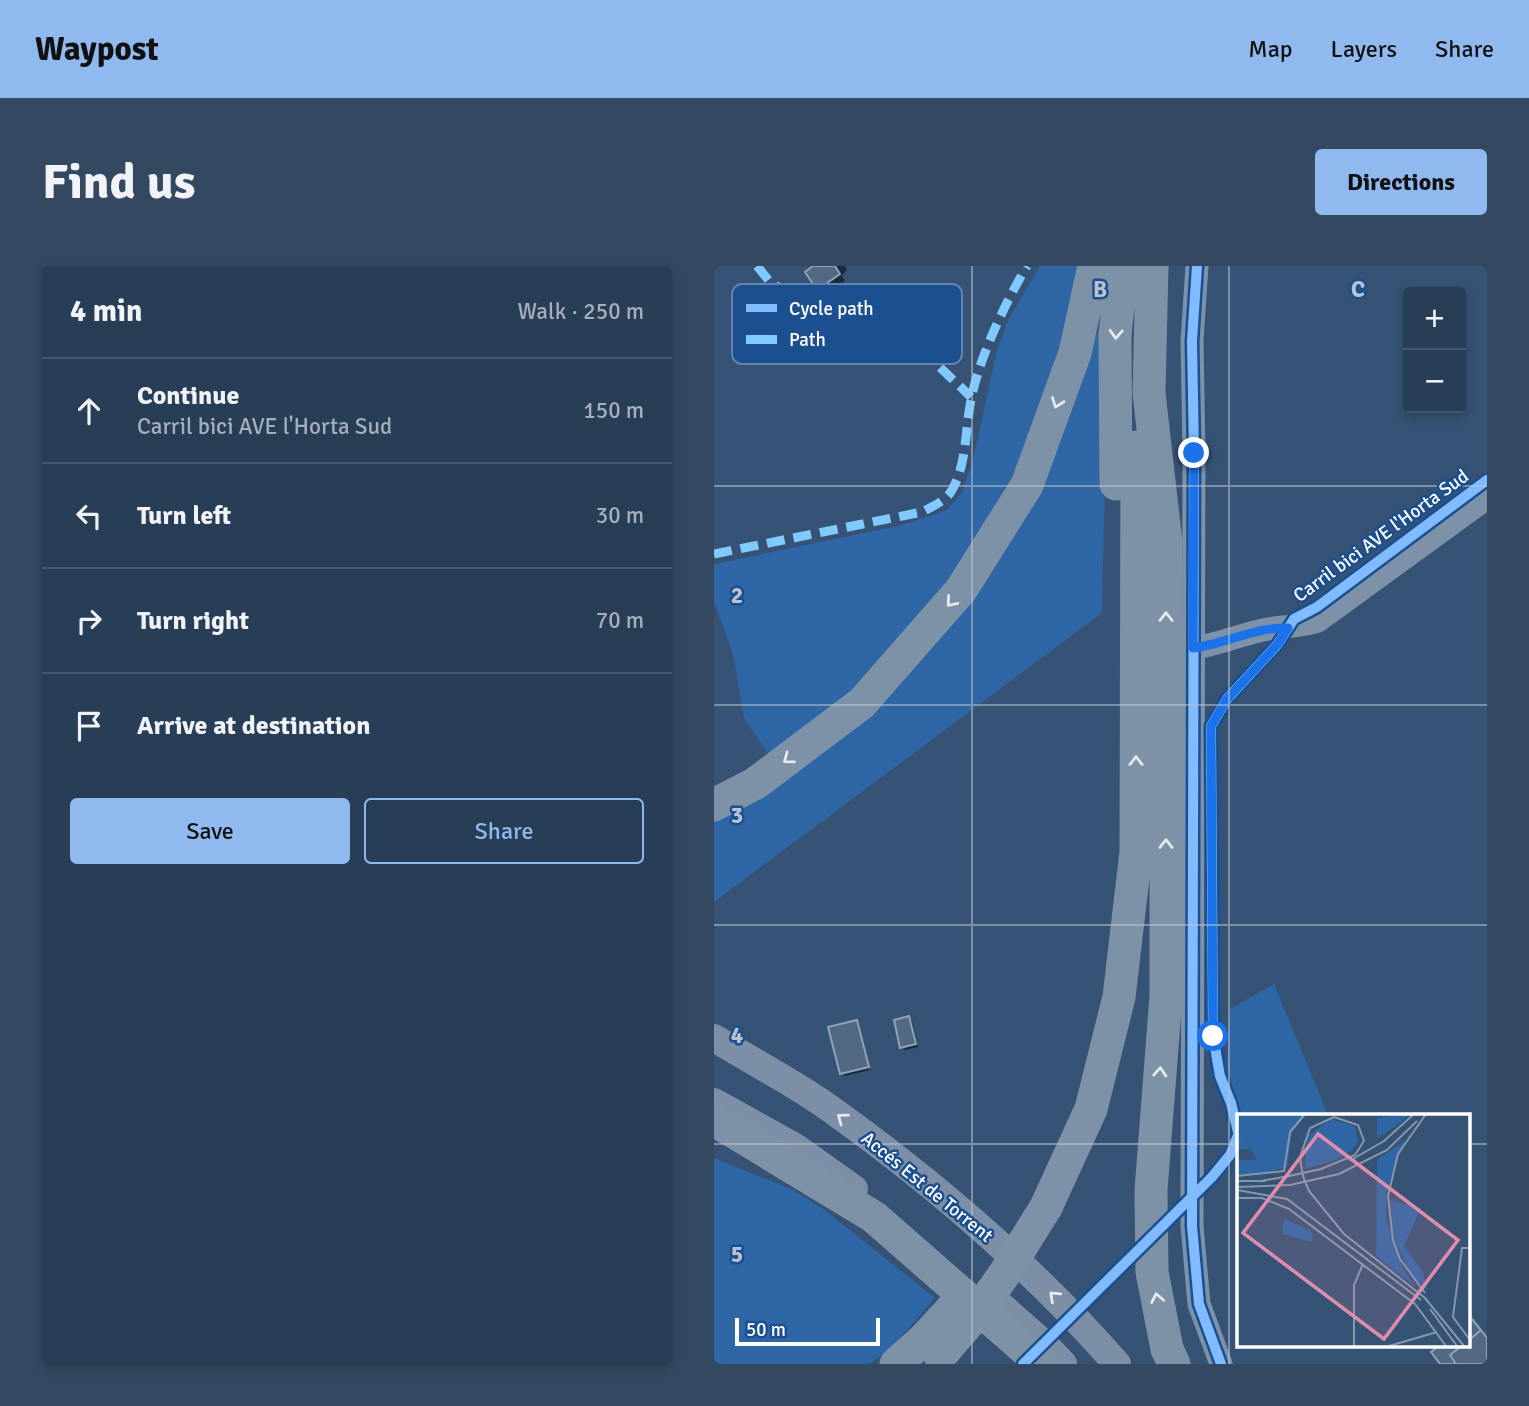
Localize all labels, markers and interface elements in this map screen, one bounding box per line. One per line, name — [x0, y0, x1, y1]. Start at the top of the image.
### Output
text: Waypost — [35, 29, 159, 70]
text: Map — [1248, 34, 1293, 64]
text: Layers — [1331, 34, 1397, 64]
text: Share — [1435, 34, 1494, 64]
button: Directions — [1315, 149, 1487, 215]
text: Find us — [42, 152, 195, 212]
text: B — [1093, 275, 1107, 304]
text: C — [1351, 275, 1365, 304]
legend — [732, 284, 962, 364]
map controls — [1403, 287, 1466, 413]
button: + — [1403, 287, 1466, 350]
text: 4 min — [70, 293, 142, 330]
text: Walk · 250 m — [518, 297, 644, 326]
text: Cycle path — [789, 297, 874, 321]
text: Path — [789, 328, 826, 352]
one-way arrow — [1108, 329, 1123, 340]
button: − — [1403, 350, 1466, 413]
text: Continue — [137, 380, 239, 412]
icon: ahead — [70, 392, 108, 430]
text: 150 m — [583, 396, 644, 425]
one-way arrow — [1051, 396, 1065, 408]
text: Carril bici AVE l'Horta Sud — [137, 412, 392, 441]
route end — [1178, 437, 1209, 468]
street label: Carril bici AVE l'Horta Sud — [1289, 464, 1473, 608]
icon: left — [70, 497, 108, 535]
text: Turn left — [137, 500, 231, 532]
text: 30 m — [596, 501, 644, 530]
text: 2 — [731, 581, 743, 610]
one-way arrow — [947, 594, 959, 607]
icon: right — [70, 602, 108, 640]
text: Turn right — [137, 605, 249, 637]
text: 70 m — [596, 606, 644, 635]
one-way arrow — [1158, 611, 1174, 622]
icon: arrive — [70, 707, 108, 745]
text: Arrive at destination — [137, 710, 370, 742]
one-way arrow — [783, 751, 795, 763]
one-way arrow — [1128, 755, 1144, 766]
button: Save — [70, 798, 350, 864]
button: Share — [364, 798, 644, 864]
text: 3 — [731, 801, 743, 830]
one-way arrow — [1158, 839, 1174, 849]
route start — [1197, 1020, 1228, 1051]
text: 4 — [731, 1021, 743, 1050]
one-way arrow — [1152, 1066, 1167, 1077]
one-way arrow — [838, 1114, 850, 1127]
inset map — [1237, 1114, 1469, 1346]
street label: Accés Est de Torrent — [856, 1127, 998, 1248]
text: 5 — [731, 1240, 743, 1269]
one-way arrow — [1049, 1292, 1062, 1305]
one-way arrow — [1150, 1292, 1165, 1304]
scale bar — [735, 1315, 880, 1347]
text: 50 m — [746, 1318, 786, 1342]

